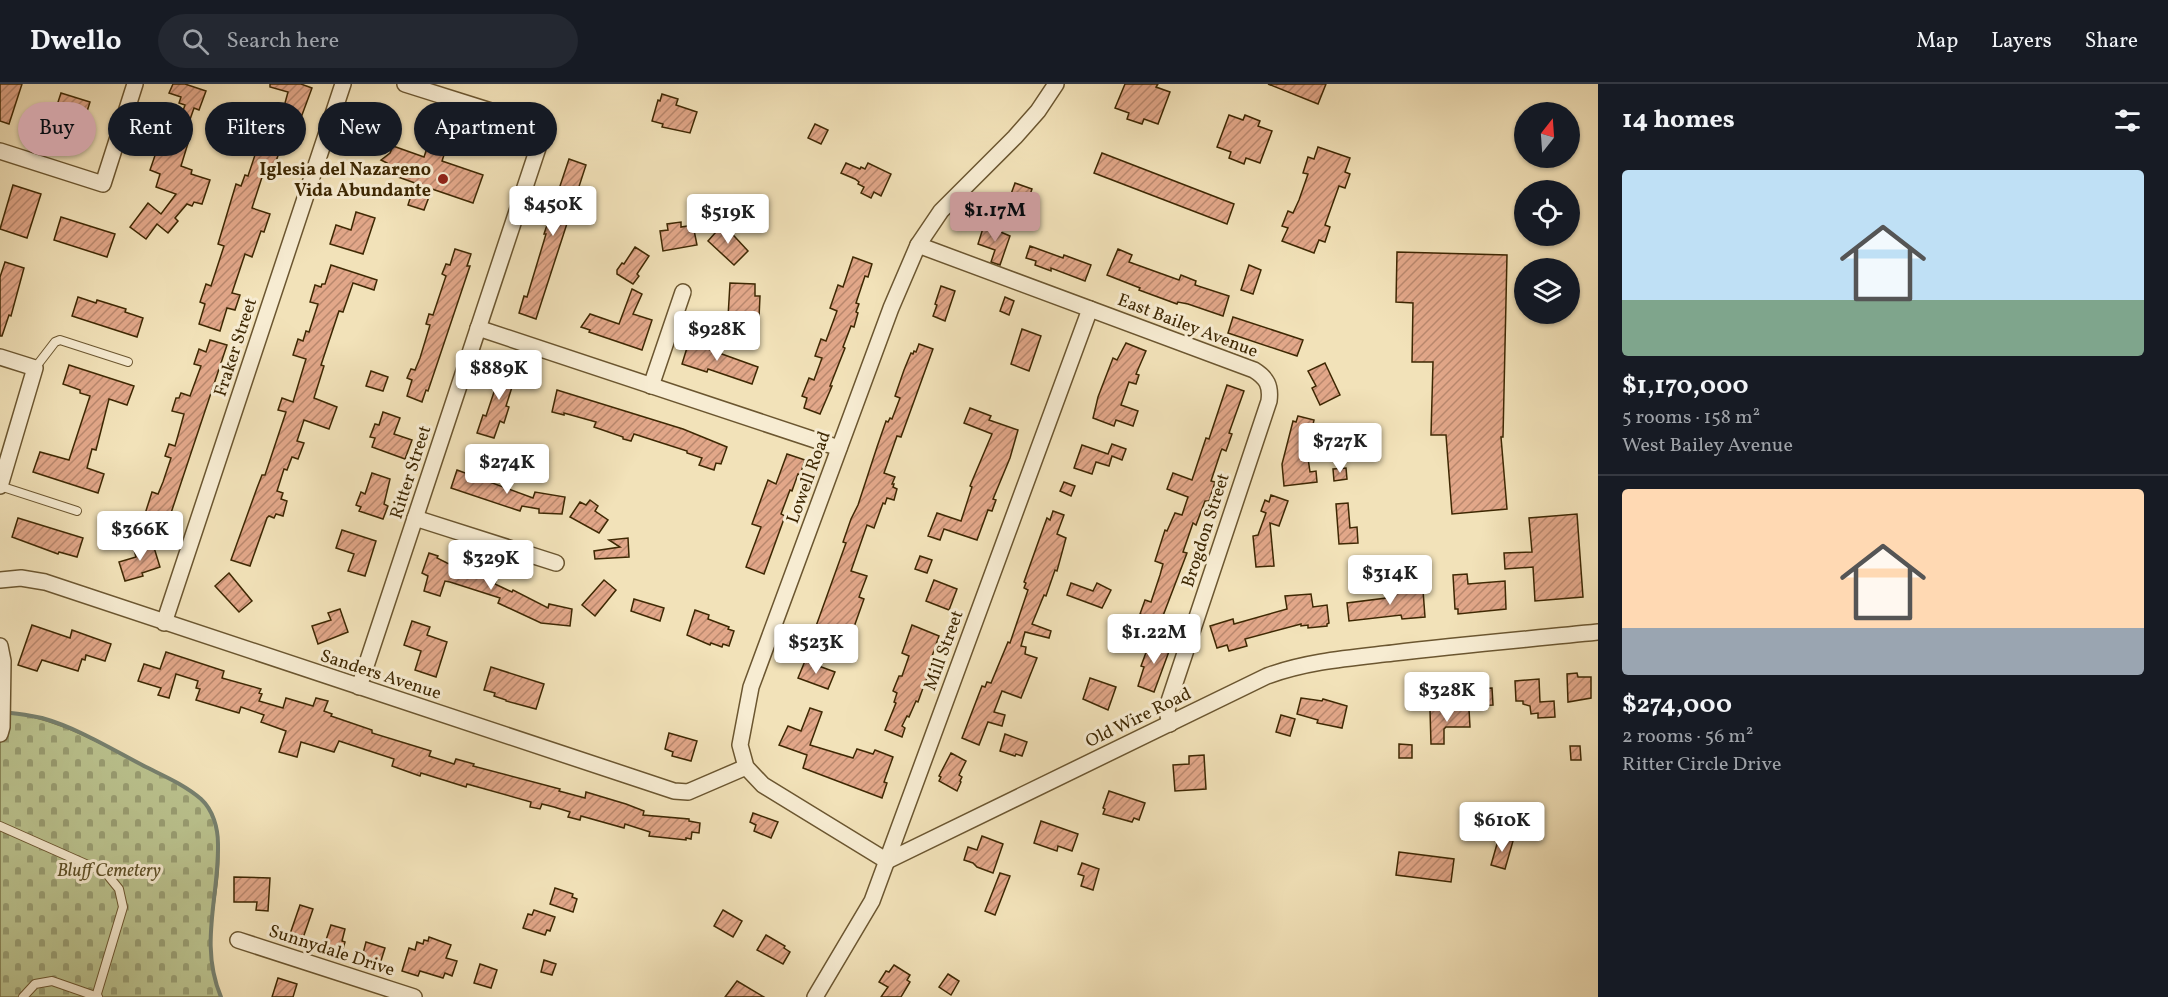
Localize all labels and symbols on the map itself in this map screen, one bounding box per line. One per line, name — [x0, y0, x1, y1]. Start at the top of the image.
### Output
north arrow — [1514, 102, 1580, 168]
place label: Iglesia del Nazareno Vida Abundante — [260, 158, 431, 204]
marker: Iglesia del Nazareno Vida Abundante — [436, 172, 450, 186]
pin: $450K — [511, 186, 595, 237]
pin: $1.17M — [946, 192, 1044, 243]
pin: $519K — [686, 194, 770, 245]
street label: East Bailey Avenue — [1114, 288, 1261, 365]
street label: Fraker Street — [209, 295, 264, 400]
pin: $928K — [675, 311, 759, 362]
pin: $889K — [457, 350, 541, 401]
street label: Ritter Street — [385, 423, 438, 522]
pin: $727K — [1298, 423, 1382, 474]
street label: Lowell Road — [781, 428, 838, 527]
pin: $274K — [465, 444, 549, 495]
street label: Brogdon Street — [1176, 470, 1237, 591]
pin: $366K — [98, 511, 182, 562]
pin: $329K — [449, 540, 533, 591]
pin: $314K — [1348, 555, 1432, 606]
street label: Mill Street — [918, 607, 970, 694]
pin: $1.22M — [1105, 614, 1203, 665]
pin: $523K — [774, 624, 858, 675]
street label: Sanders Avenue — [317, 644, 444, 707]
pin: $328K — [1405, 672, 1489, 723]
street label: Old Wire Road — [1081, 682, 1196, 755]
pin: $610K — [1460, 802, 1544, 853]
park label: Bluff Cemetery — [57, 859, 161, 884]
street label: Sunnydale Drive — [265, 919, 398, 984]

